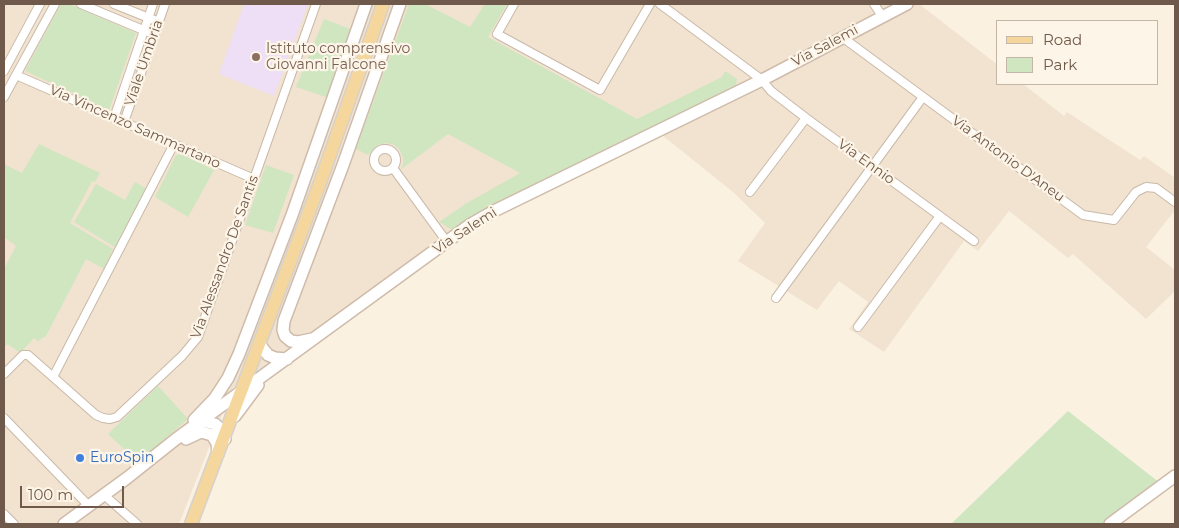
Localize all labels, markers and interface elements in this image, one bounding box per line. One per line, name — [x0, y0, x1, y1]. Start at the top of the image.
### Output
street label: Viale Umbria — [121, 18, 167, 108]
legend — [996, 20, 1159, 85]
street label: Via Salemi — [789, 21, 861, 71]
text: Road — [1043, 30, 1082, 49]
place label: Istituto comprensivo Giovanni Falcone — [266, 41, 410, 74]
marker: Istituto comprensivo Giovanni Falcone — [250, 51, 262, 63]
text: Park — [1043, 55, 1077, 74]
street label: Via Vincenzo Sammartano — [47, 82, 223, 172]
street label: Via Antonio D'Aneu — [948, 112, 1068, 206]
street label: Via Ennio — [834, 136, 898, 188]
street label: Via Alessandro De Santis — [188, 173, 262, 341]
street label: Via Salemi — [430, 204, 500, 258]
place label: EuroSpin — [90, 450, 154, 466]
marker: EuroSpin — [74, 452, 86, 464]
scale bar — [22, 476, 126, 508]
text: 100 m — [28, 485, 73, 504]

